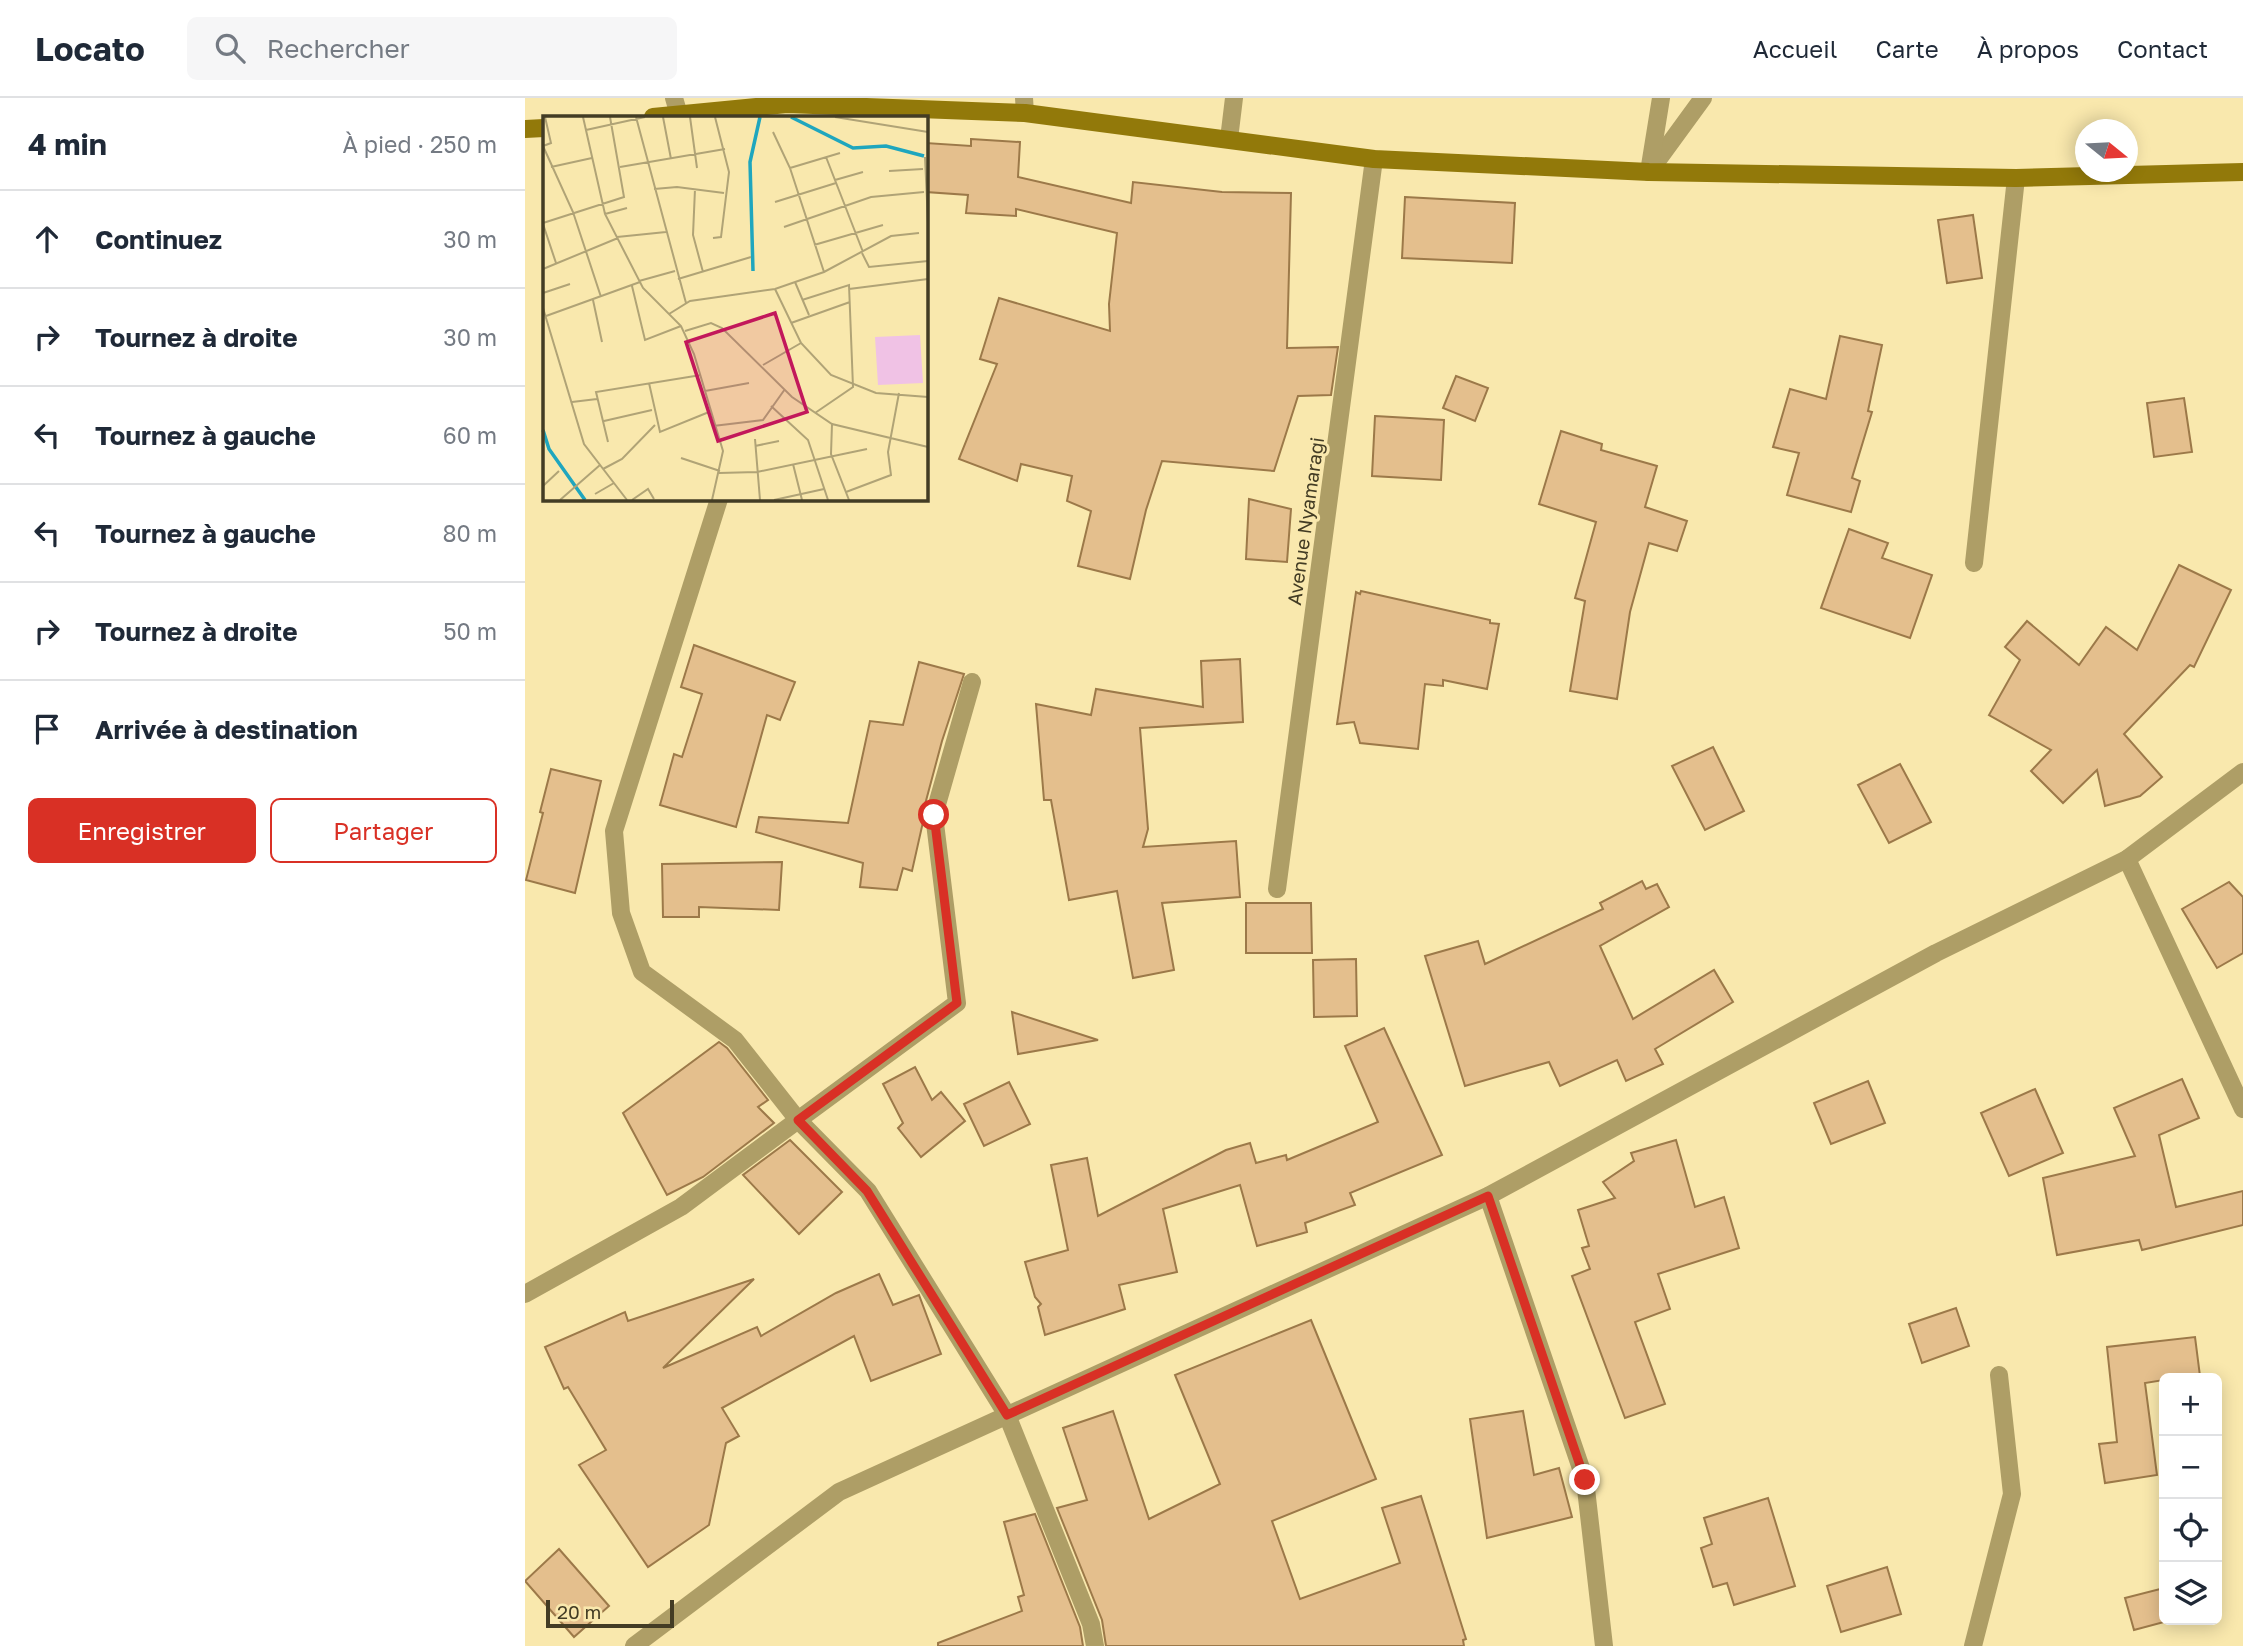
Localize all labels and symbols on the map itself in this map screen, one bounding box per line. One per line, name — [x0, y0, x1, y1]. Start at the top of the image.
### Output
inset map — [543, 116, 927, 500]
north arrow — [2075, 119, 2138, 182]
street label: Avenue Nyamaragi — [1282, 436, 1328, 606]
route start — [918, 799, 949, 830]
route end — [1569, 1464, 1600, 1495]
scale bar — [546, 1597, 674, 1629]

